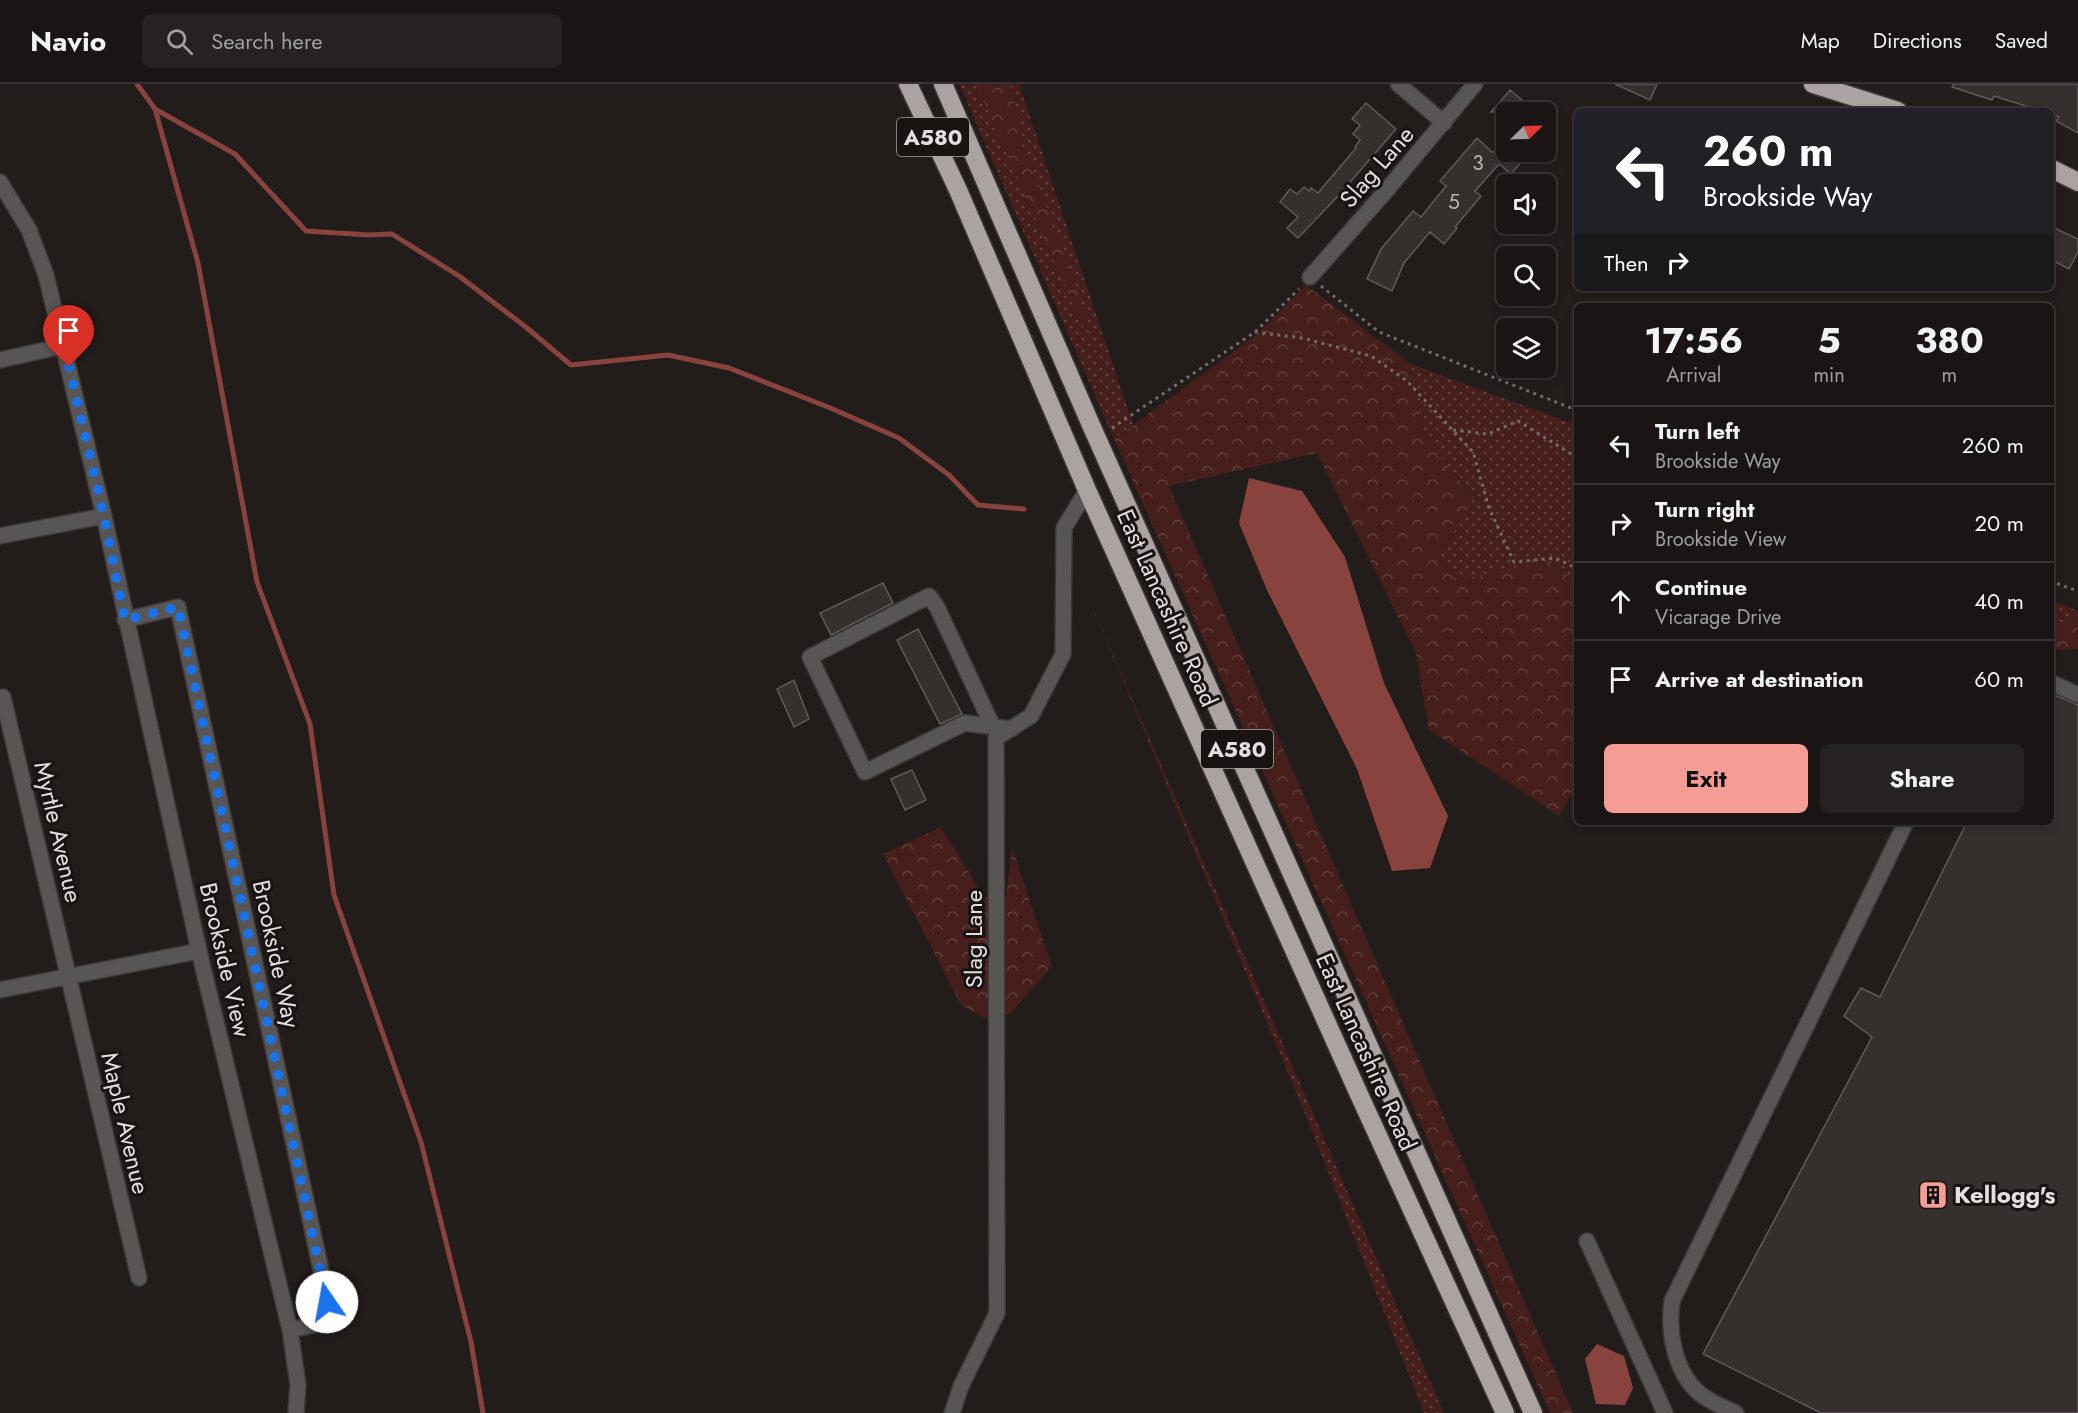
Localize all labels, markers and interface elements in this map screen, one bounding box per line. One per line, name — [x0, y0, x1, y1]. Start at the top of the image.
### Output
search box — [142, 14, 562, 68]
text: Navio — [30, 21, 106, 62]
icon: search — [163, 25, 196, 58]
text: Search here — [211, 25, 322, 57]
text: Map — [1801, 26, 1840, 56]
text: Directions — [1873, 26, 1962, 56]
text: Saved — [1995, 26, 2048, 56]
north arrow — [1496, 102, 1556, 162]
map controls — [1496, 102, 1556, 378]
road number: A580 — [897, 118, 969, 156]
street label: Slag Lane — [1331, 118, 1422, 215]
text: 260 m — [1703, 121, 1834, 182]
icon: left — [1604, 132, 1682, 210]
house number: 3 — [1472, 148, 1484, 178]
button: sound — [1496, 174, 1556, 234]
text: Brookside Way — [1703, 177, 1872, 216]
house number: 5 — [1448, 187, 1460, 217]
button: search — [1496, 246, 1556, 306]
icon: right — [1661, 246, 1694, 279]
text: Then — [1604, 247, 1649, 279]
pin — [43, 305, 94, 367]
icon: arrive — [52, 314, 85, 347]
text: 17:56 — [1644, 314, 1743, 366]
text: 5 — [1817, 314, 1841, 366]
text: 380 — [1915, 314, 1984, 366]
button: layers — [1496, 318, 1556, 378]
text: Arrival — [1666, 361, 1721, 390]
text: min — [1813, 361, 1845, 390]
text: m — [1942, 361, 1957, 390]
text: Turn left — [1655, 415, 1740, 447]
icon: left — [1604, 429, 1637, 462]
text: 260 m — [1962, 429, 2024, 461]
text: Brookside Way — [1655, 447, 1780, 476]
text: Turn right — [1655, 493, 1755, 525]
street label: East Lancashire Road — [1108, 503, 1227, 712]
icon: right — [1604, 507, 1637, 540]
text: 20 m — [1975, 507, 2024, 539]
text: Brookside View — [1655, 525, 1786, 554]
text: Continue — [1655, 571, 1747, 603]
icon: ahead — [1604, 585, 1637, 618]
text: 40 m — [1974, 585, 2024, 617]
text: Vicarage Drive — [1655, 603, 1781, 632]
icon: arrive — [1604, 663, 1637, 696]
text: Arrive at destination — [1655, 663, 1864, 695]
text: 60 m — [1974, 663, 2024, 695]
road number: A580 — [1201, 730, 1273, 768]
button: Exit — [1604, 744, 1808, 813]
button: Share — [1820, 744, 2024, 813]
street label: Myrtle Avenue — [25, 758, 92, 906]
street label: Brookside Way — [244, 877, 309, 1032]
street label: Brookside View — [191, 879, 260, 1041]
street label: Slag Lane — [956, 890, 991, 988]
street label: East Lancashire Road — [1307, 947, 1426, 1156]
street label: Maple Avenue — [92, 1049, 159, 1197]
place label: Kellogg's — [1954, 1177, 2055, 1212]
building icon: Kellogg's — [1917, 1179, 1949, 1211]
position arrow — [295, 1270, 359, 1334]

